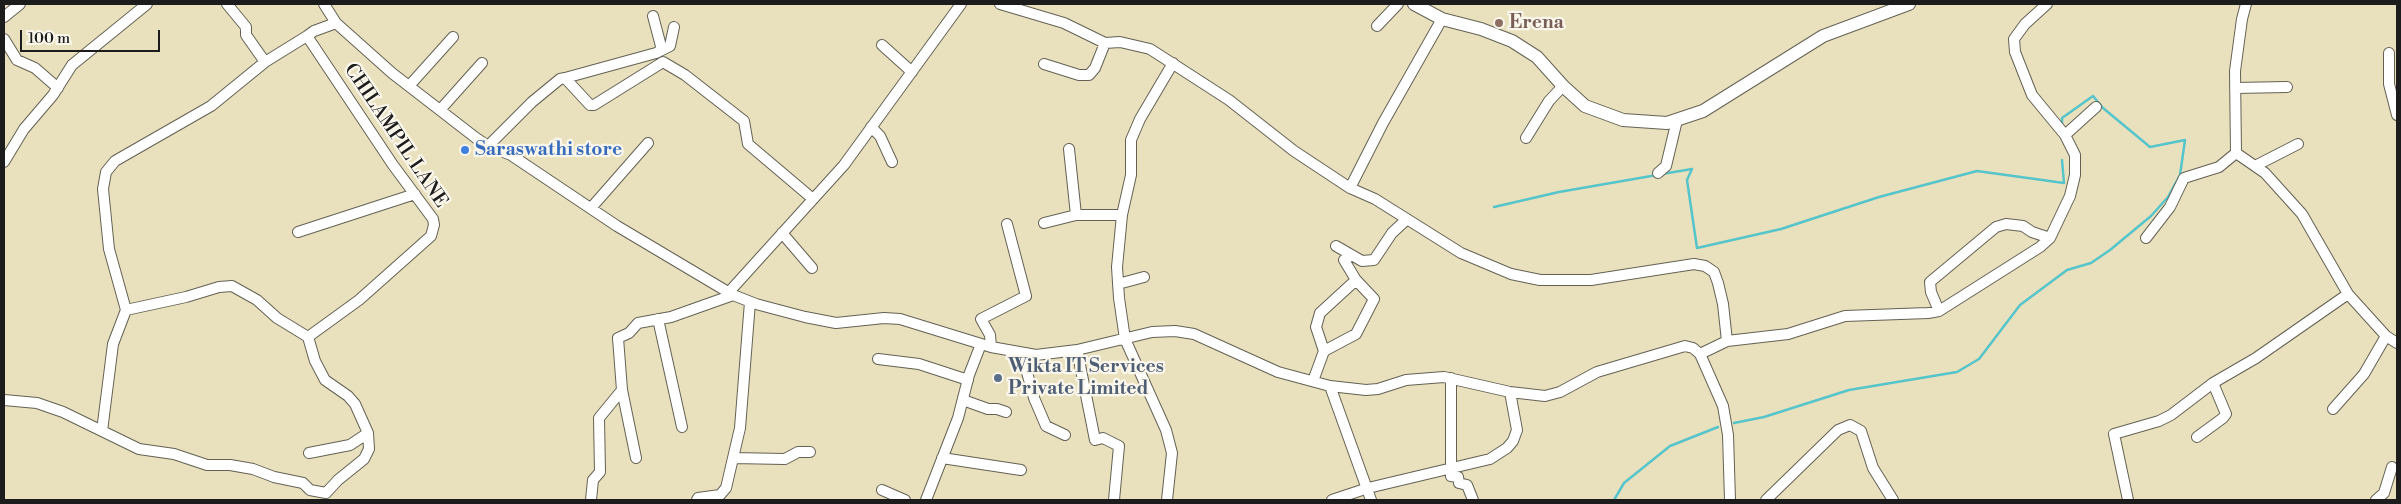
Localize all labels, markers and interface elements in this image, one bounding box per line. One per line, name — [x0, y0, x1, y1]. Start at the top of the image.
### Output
place label: Erena — [1509, 12, 1564, 34]
marker: Erena — [1493, 17, 1505, 29]
scale bar — [22, 20, 162, 52]
text: 100 m — [28, 29, 70, 48]
street label: CHILAMPIL LANE — [338, 60, 452, 212]
place label: Saraswathi store — [475, 139, 622, 161]
marker: Saraswathi store — [459, 144, 471, 156]
place label: Wikta IT Services Private Limited — [1008, 356, 1164, 400]
marker: Wikta IT Services Private Limited — [992, 372, 1004, 384]

